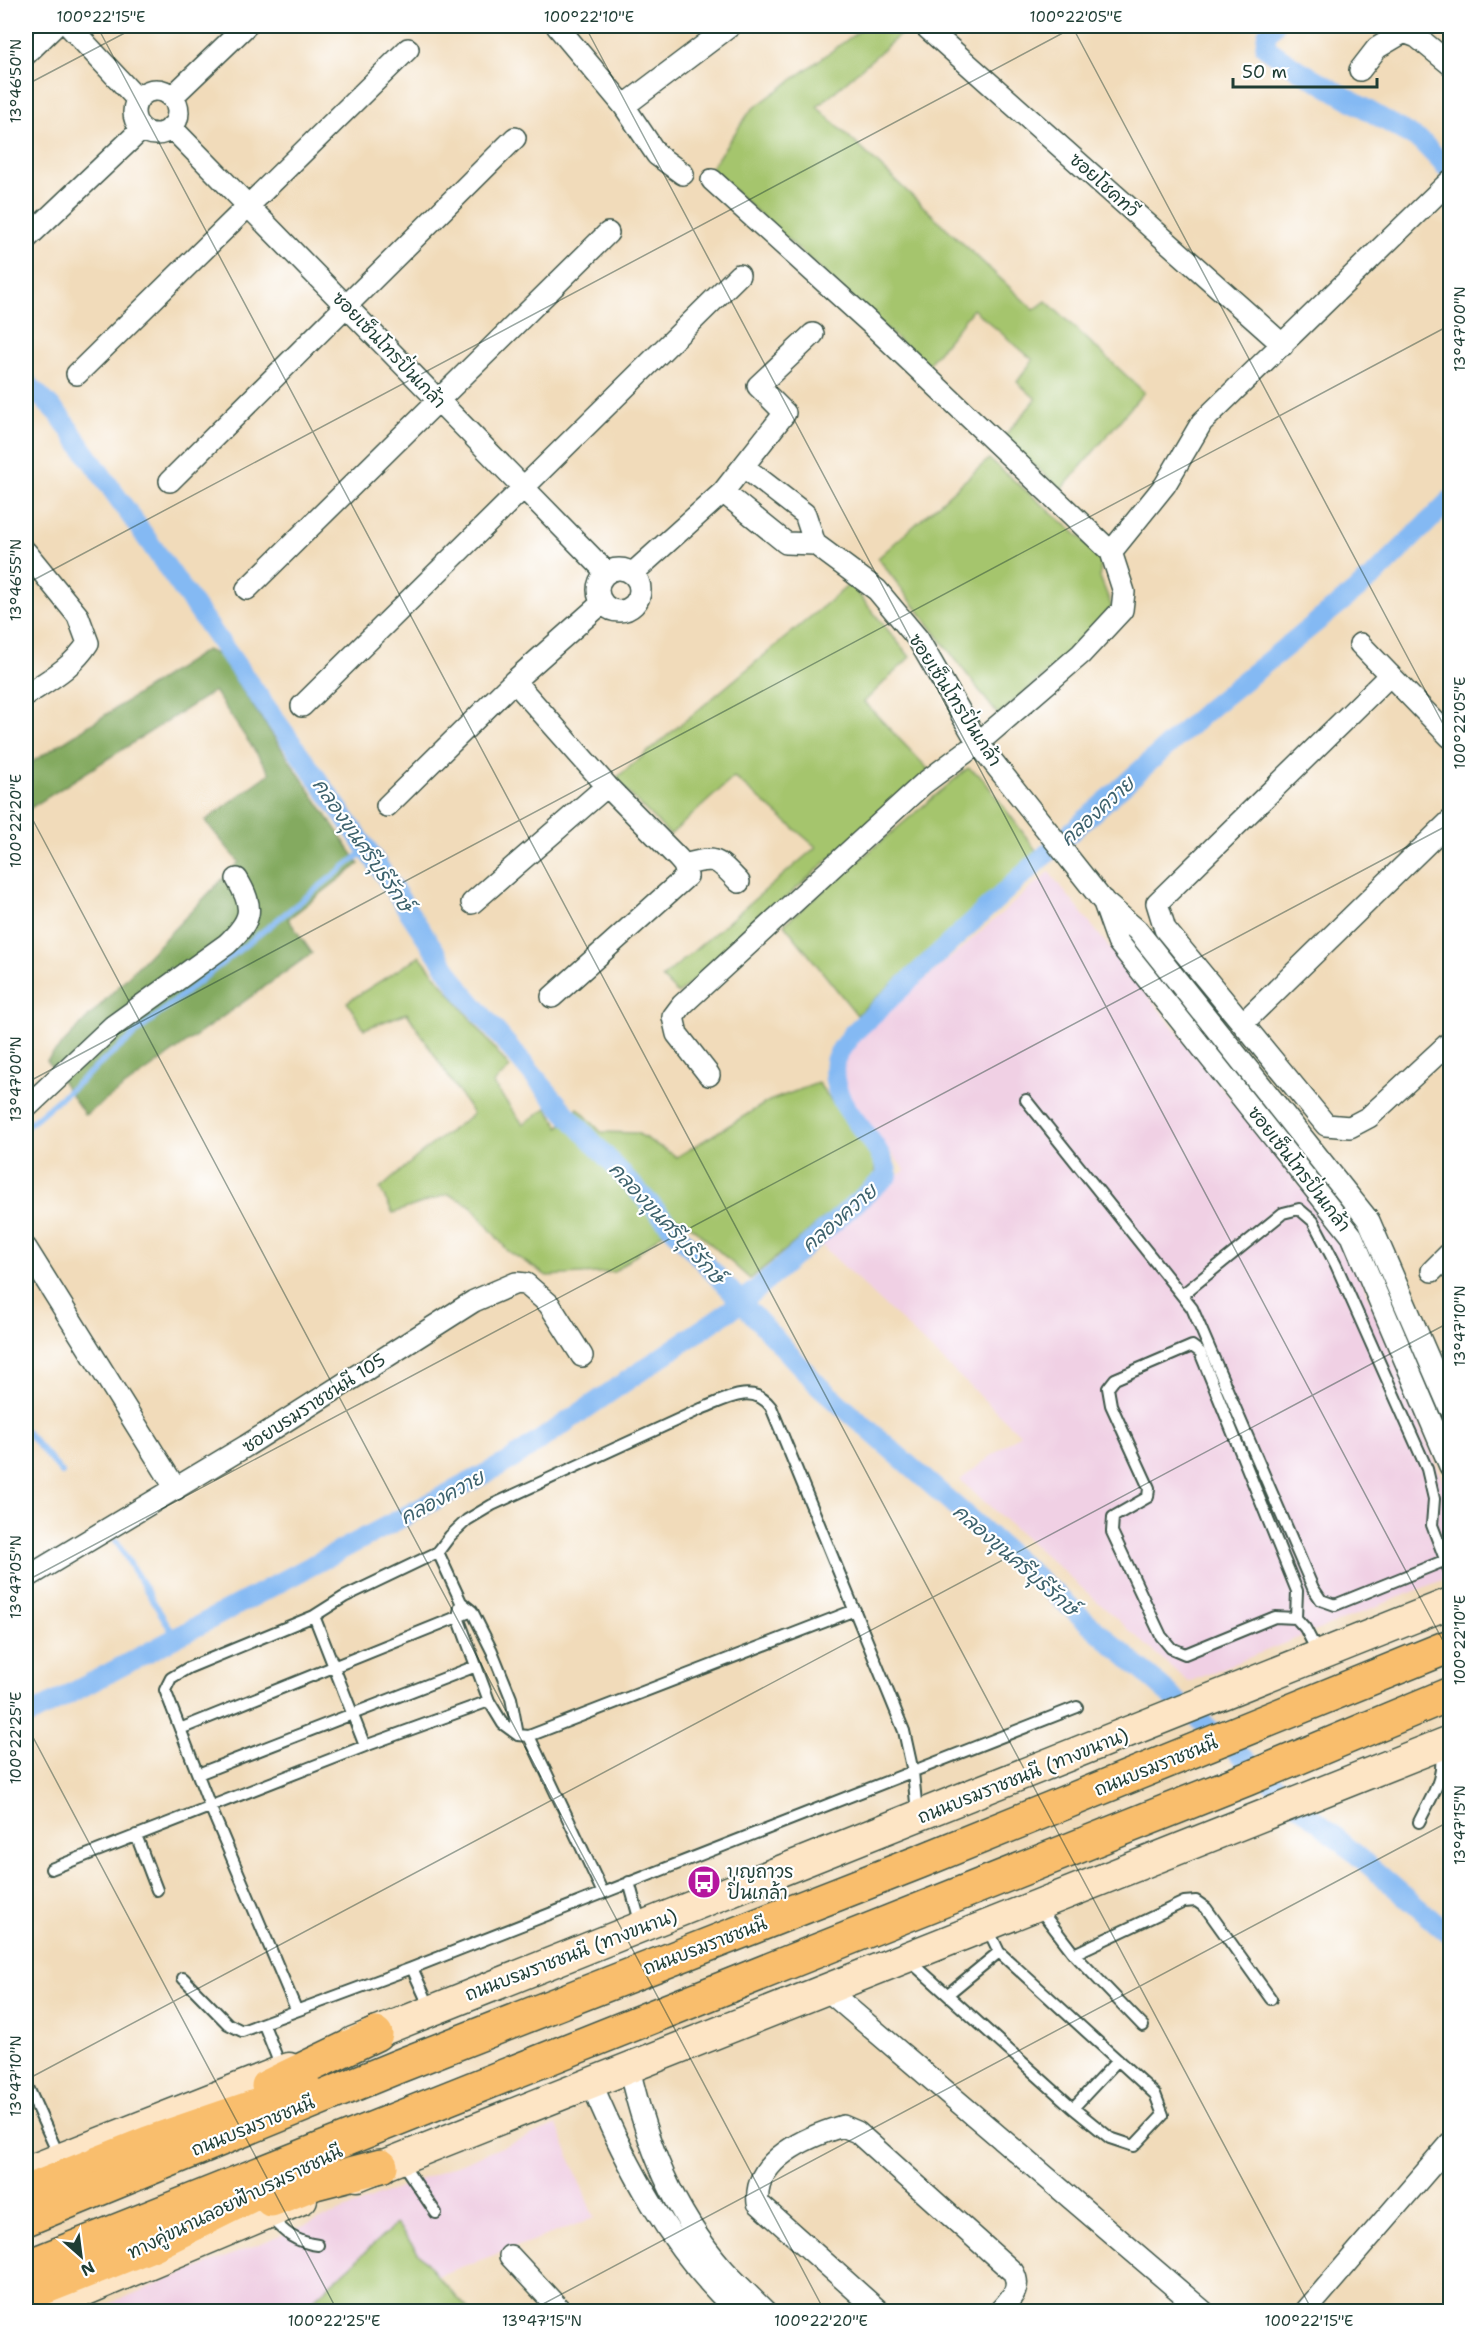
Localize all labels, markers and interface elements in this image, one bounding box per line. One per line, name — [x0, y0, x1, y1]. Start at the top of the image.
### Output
text: 100°22'15"E — [57, 7, 145, 27]
text: 100°22'10"E — [544, 7, 634, 27]
text: 100°22'05"E — [1030, 7, 1122, 27]
text: 13°46'50"N — [6, 39, 26, 123]
scale bar — [1233, 51, 1377, 89]
text: 50 m — [1242, 60, 1287, 84]
street label: ซอยโชคทวี — [1064, 147, 1144, 222]
street label: ซอยเซ็นโทรปิ่นเกล้า — [327, 283, 455, 414]
text: 13°47'00"N — [1450, 286, 1470, 372]
text: 13°46'55"N — [6, 539, 26, 621]
street label: ซอยเซ็นโทรปิ่นเกล้า — [903, 626, 1011, 771]
text: 100°22'05"E — [1450, 677, 1470, 769]
water label: คลองควาย — [1054, 769, 1141, 851]
water label: คลองขุนศรีบุรีรักษ์ — [305, 773, 421, 921]
text: 100°22'20"E — [6, 774, 26, 868]
text: 13°47'00"N — [6, 1036, 26, 1122]
street label: ซอยเซ็นโทรปิ่นเกล้า — [1242, 1098, 1360, 1237]
water label: คลองขุนศรีบุรีรักษ์ — [602, 1156, 732, 1293]
water label: คลองควาย — [796, 1177, 884, 1258]
text: 13°47'10"N — [1450, 1285, 1470, 1367]
street label: ซอยบรมราชชนนี 105 — [238, 1348, 390, 1458]
water label: คลองควาย — [395, 1463, 490, 1530]
water label: คลองขุนศรีบุรีรักษ์ — [947, 1498, 1086, 1625]
text: 13°47'05"N — [6, 1535, 26, 1619]
text: 100°22'10"E — [1450, 1595, 1470, 1685]
text: 100°22'25"E — [6, 1692, 26, 1784]
street label: ถนนบรมราชชนนี (ทางขนาน) — [914, 1723, 1132, 1829]
street label: ถนนบรมราชชนนี — [1091, 1730, 1221, 1802]
text: 13°47'15"N — [1450, 1785, 1470, 1865]
place label: บุญถาวร ปิ่นเกล้า — [727, 1860, 794, 1905]
bus stop icon: บุญถาวร ปิ่นเกล้า — [686, 1864, 722, 1900]
street label: ถนนบรมราชชนนี (ทางขนาน) — [462, 1903, 680, 2007]
street label: ถนนบรมราชชนนี — [639, 1911, 771, 1981]
text: 13°47'10"N — [6, 2035, 26, 2117]
street label: ถนนบรมราชชนนี — [188, 2090, 318, 2162]
street label: ทางคู่ขนานลอยฟ้าบรมราชชนนี — [123, 2138, 348, 2266]
north arrow — [51, 2226, 111, 2286]
text: N — [77, 2257, 98, 2281]
text: 100°22'25"E — [288, 2311, 380, 2331]
text: 13°47'15"N — [502, 2311, 582, 2331]
text: 100°22'20"E — [774, 2311, 868, 2331]
text: 100°22'15"E — [1265, 2311, 1353, 2331]

